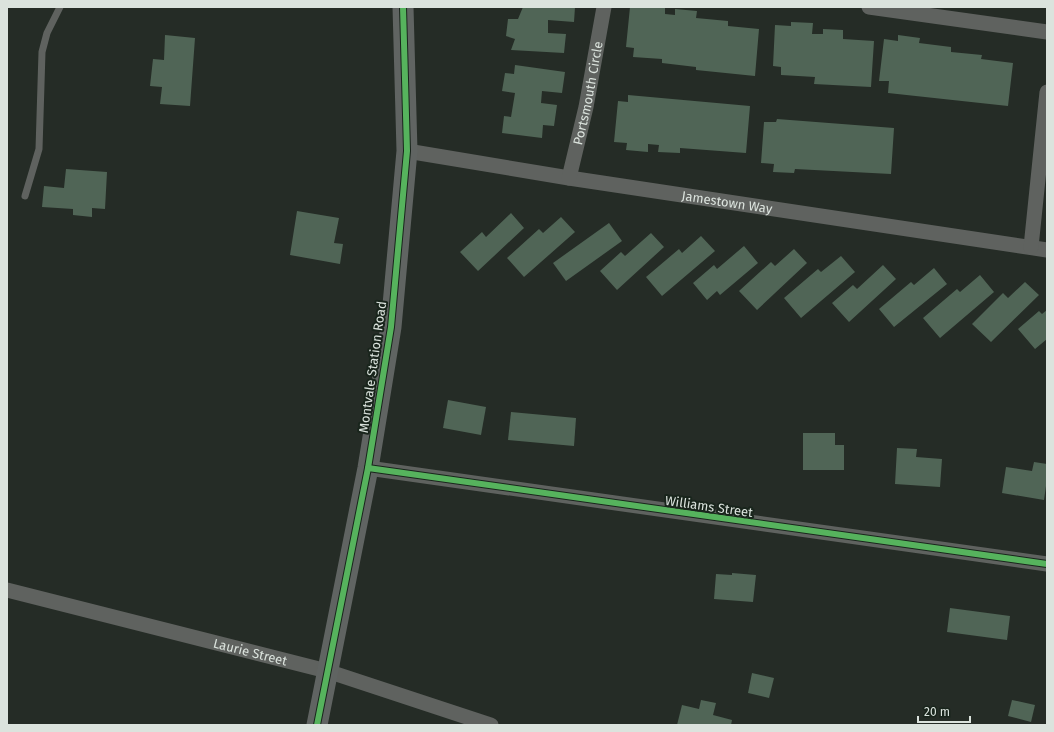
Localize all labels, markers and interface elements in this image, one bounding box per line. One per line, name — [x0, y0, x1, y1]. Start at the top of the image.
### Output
street label: Portsmouth Circle — [570, 40, 606, 146]
street label: Jamestown Way — [681, 188, 774, 217]
street label: Montvale Station Road — [356, 300, 389, 434]
street label: Williams Street — [664, 493, 754, 520]
street label: Laurie Street — [212, 636, 289, 669]
scale bar — [918, 698, 970, 724]
text: 20 m — [924, 705, 950, 719]

